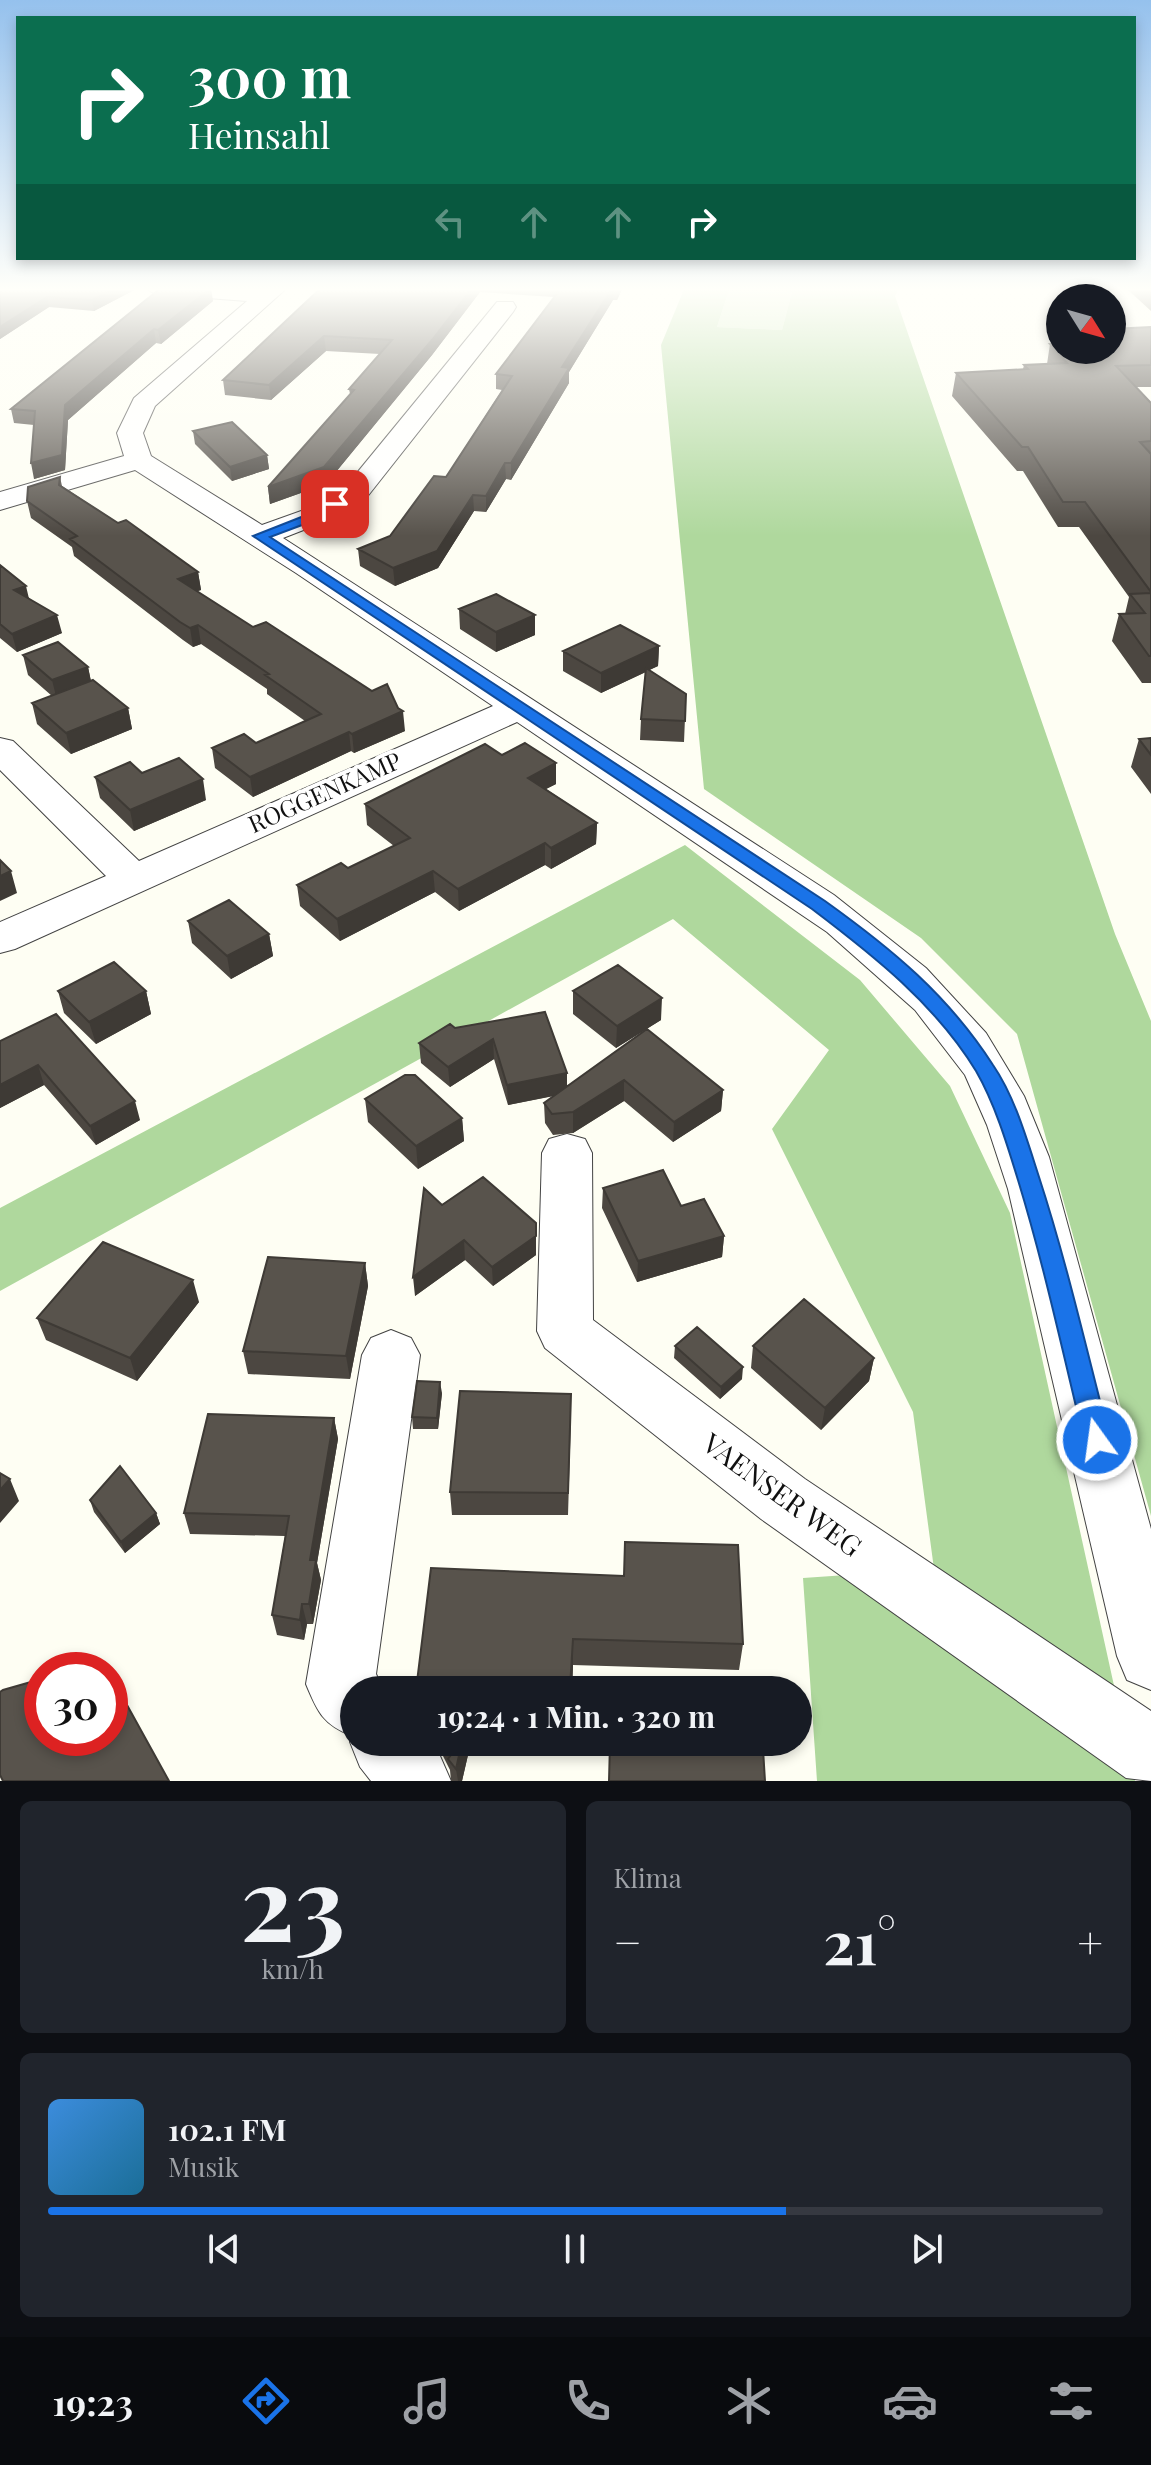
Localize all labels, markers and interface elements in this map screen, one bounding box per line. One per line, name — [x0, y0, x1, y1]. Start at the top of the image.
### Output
text: 300 m — [188, 38, 351, 113]
icon: right — [56, 48, 160, 152]
text: Heinsahl — [188, 110, 330, 158]
icon: left — [428, 200, 472, 244]
icon: ahead — [512, 200, 556, 244]
icon: ahead — [596, 200, 640, 244]
icon: right — [680, 200, 724, 244]
north arrow — [1046, 284, 1126, 364]
map controls — [1046, 284, 1126, 364]
pin — [301, 470, 369, 538]
icon: arrive — [313, 482, 357, 526]
street label: ROGGENKAMP — [243, 743, 406, 839]
position arrow — [1055, 1398, 1139, 1482]
street label: VAENSER WEG — [695, 1423, 870, 1564]
speed limit sign: 30 — [24, 1652, 128, 1756]
text: 19:24 · 1 Min. · 320 m — [437, 1696, 715, 1736]
text: 23 — [240, 1829, 345, 1968]
text: Klima — [614, 1860, 682, 1895]
text: 21° — [823, 1900, 896, 1980]
text: − — [614, 1911, 642, 1970]
text: + — [1077, 1911, 1103, 1970]
text: km/h — [262, 1951, 324, 1986]
text: 102.1 FM — [168, 2109, 287, 2149]
text: Musik — [168, 2149, 239, 2184]
icon: previous — [202, 2227, 246, 2271]
icon: pause — [553, 2227, 597, 2271]
icon: next — [905, 2227, 949, 2271]
icon: directions — [238, 2373, 294, 2429]
icon: music — [399, 2373, 455, 2429]
icon: phone — [560, 2373, 616, 2429]
icon: climate — [721, 2373, 777, 2429]
icon: car — [882, 2373, 938, 2429]
icon: filters — [1043, 2373, 1099, 2429]
text: 19:23 — [52, 2377, 133, 2425]

